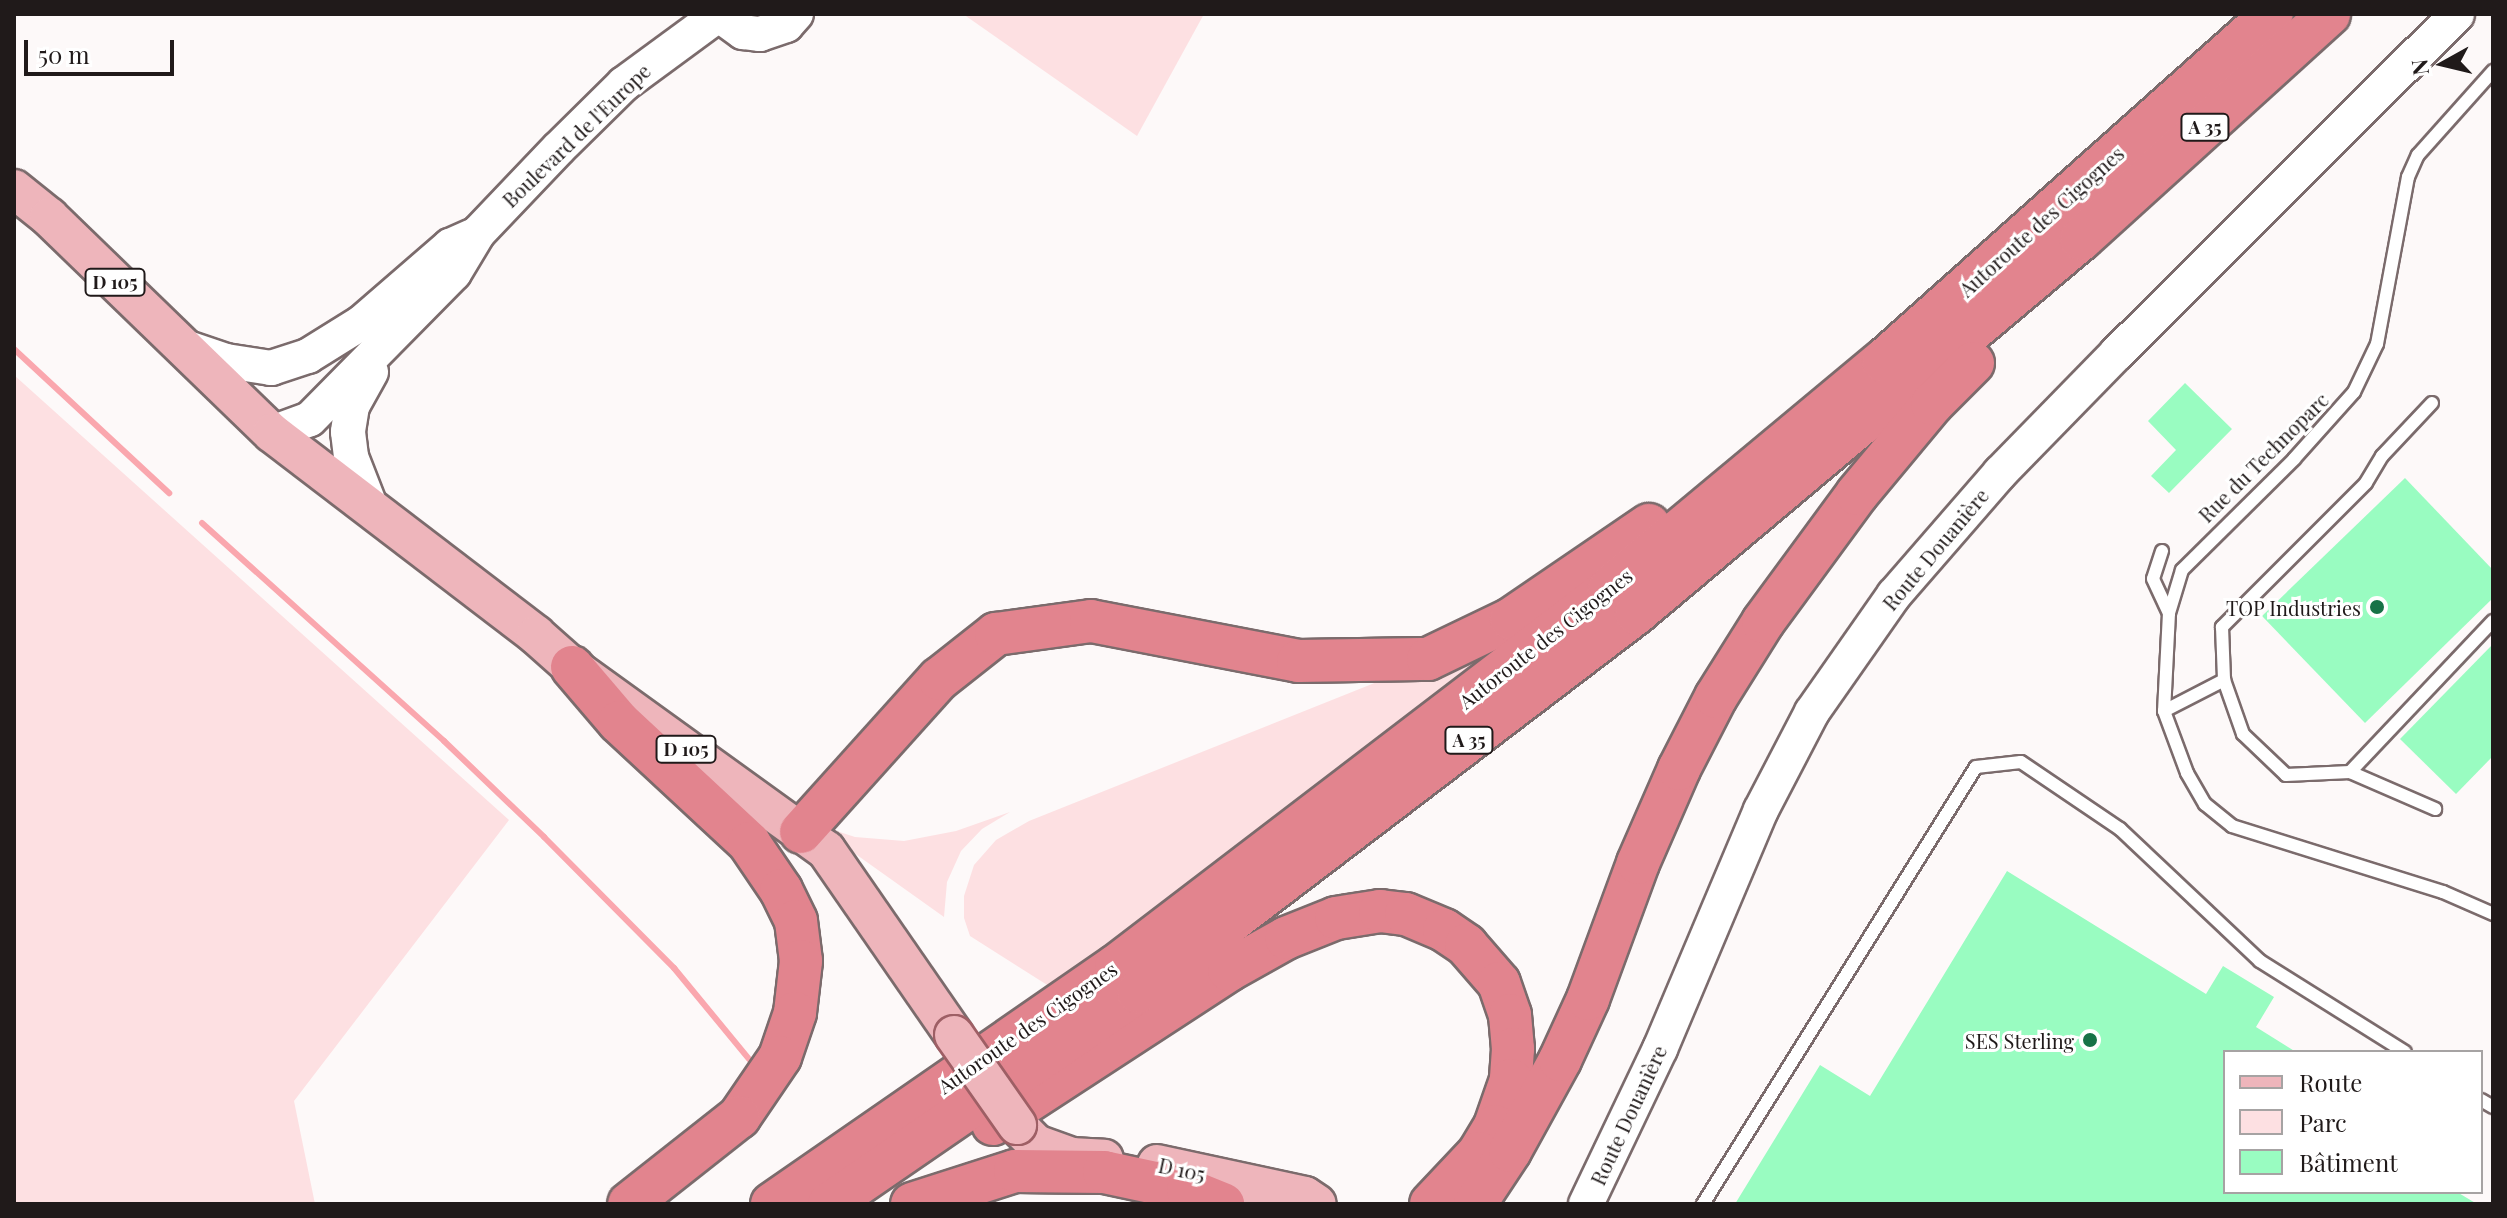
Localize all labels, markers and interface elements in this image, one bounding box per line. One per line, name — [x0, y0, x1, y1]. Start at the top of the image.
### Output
scale bar — [28, 24, 178, 74]
north arrow — [2403, 24, 2483, 104]
text: 50 m — [38, 38, 90, 70]
text: N — [2403, 57, 2435, 77]
street label: Boulevard de l'Europe — [497, 58, 655, 212]
road number: A 35 — [2179, 113, 2231, 141]
street label: Autoroute des Cigognes — [1954, 141, 2128, 301]
road number: D 105 — [83, 268, 147, 296]
street label: Rue du Technoparc — [2193, 387, 2333, 527]
street label: Route Douanière — [1877, 483, 1993, 615]
street label: Autoroute des Cigognes — [1454, 563, 1636, 713]
place label: TOP Industries — [2225, 595, 2361, 619]
marker: TOP Industries — [2368, 598, 2386, 616]
road number: A 35 — [1443, 726, 1495, 754]
road number: D 105 — [654, 735, 718, 763]
street label: Autoroute des Cigognes — [933, 956, 1121, 1098]
place label: SES Sterling — [1965, 1028, 2074, 1052]
marker: SES Sterling — [2081, 1031, 2099, 1049]
street label: Route Douanière — [1585, 1041, 1671, 1189]
legend — [2223, 1050, 2483, 1194]
text: Route — [2299, 1066, 2362, 1098]
text: Parc — [2299, 1106, 2347, 1138]
text: Bâtiment — [2299, 1146, 2398, 1178]
street label: D 105 — [1156, 1152, 1208, 1186]

